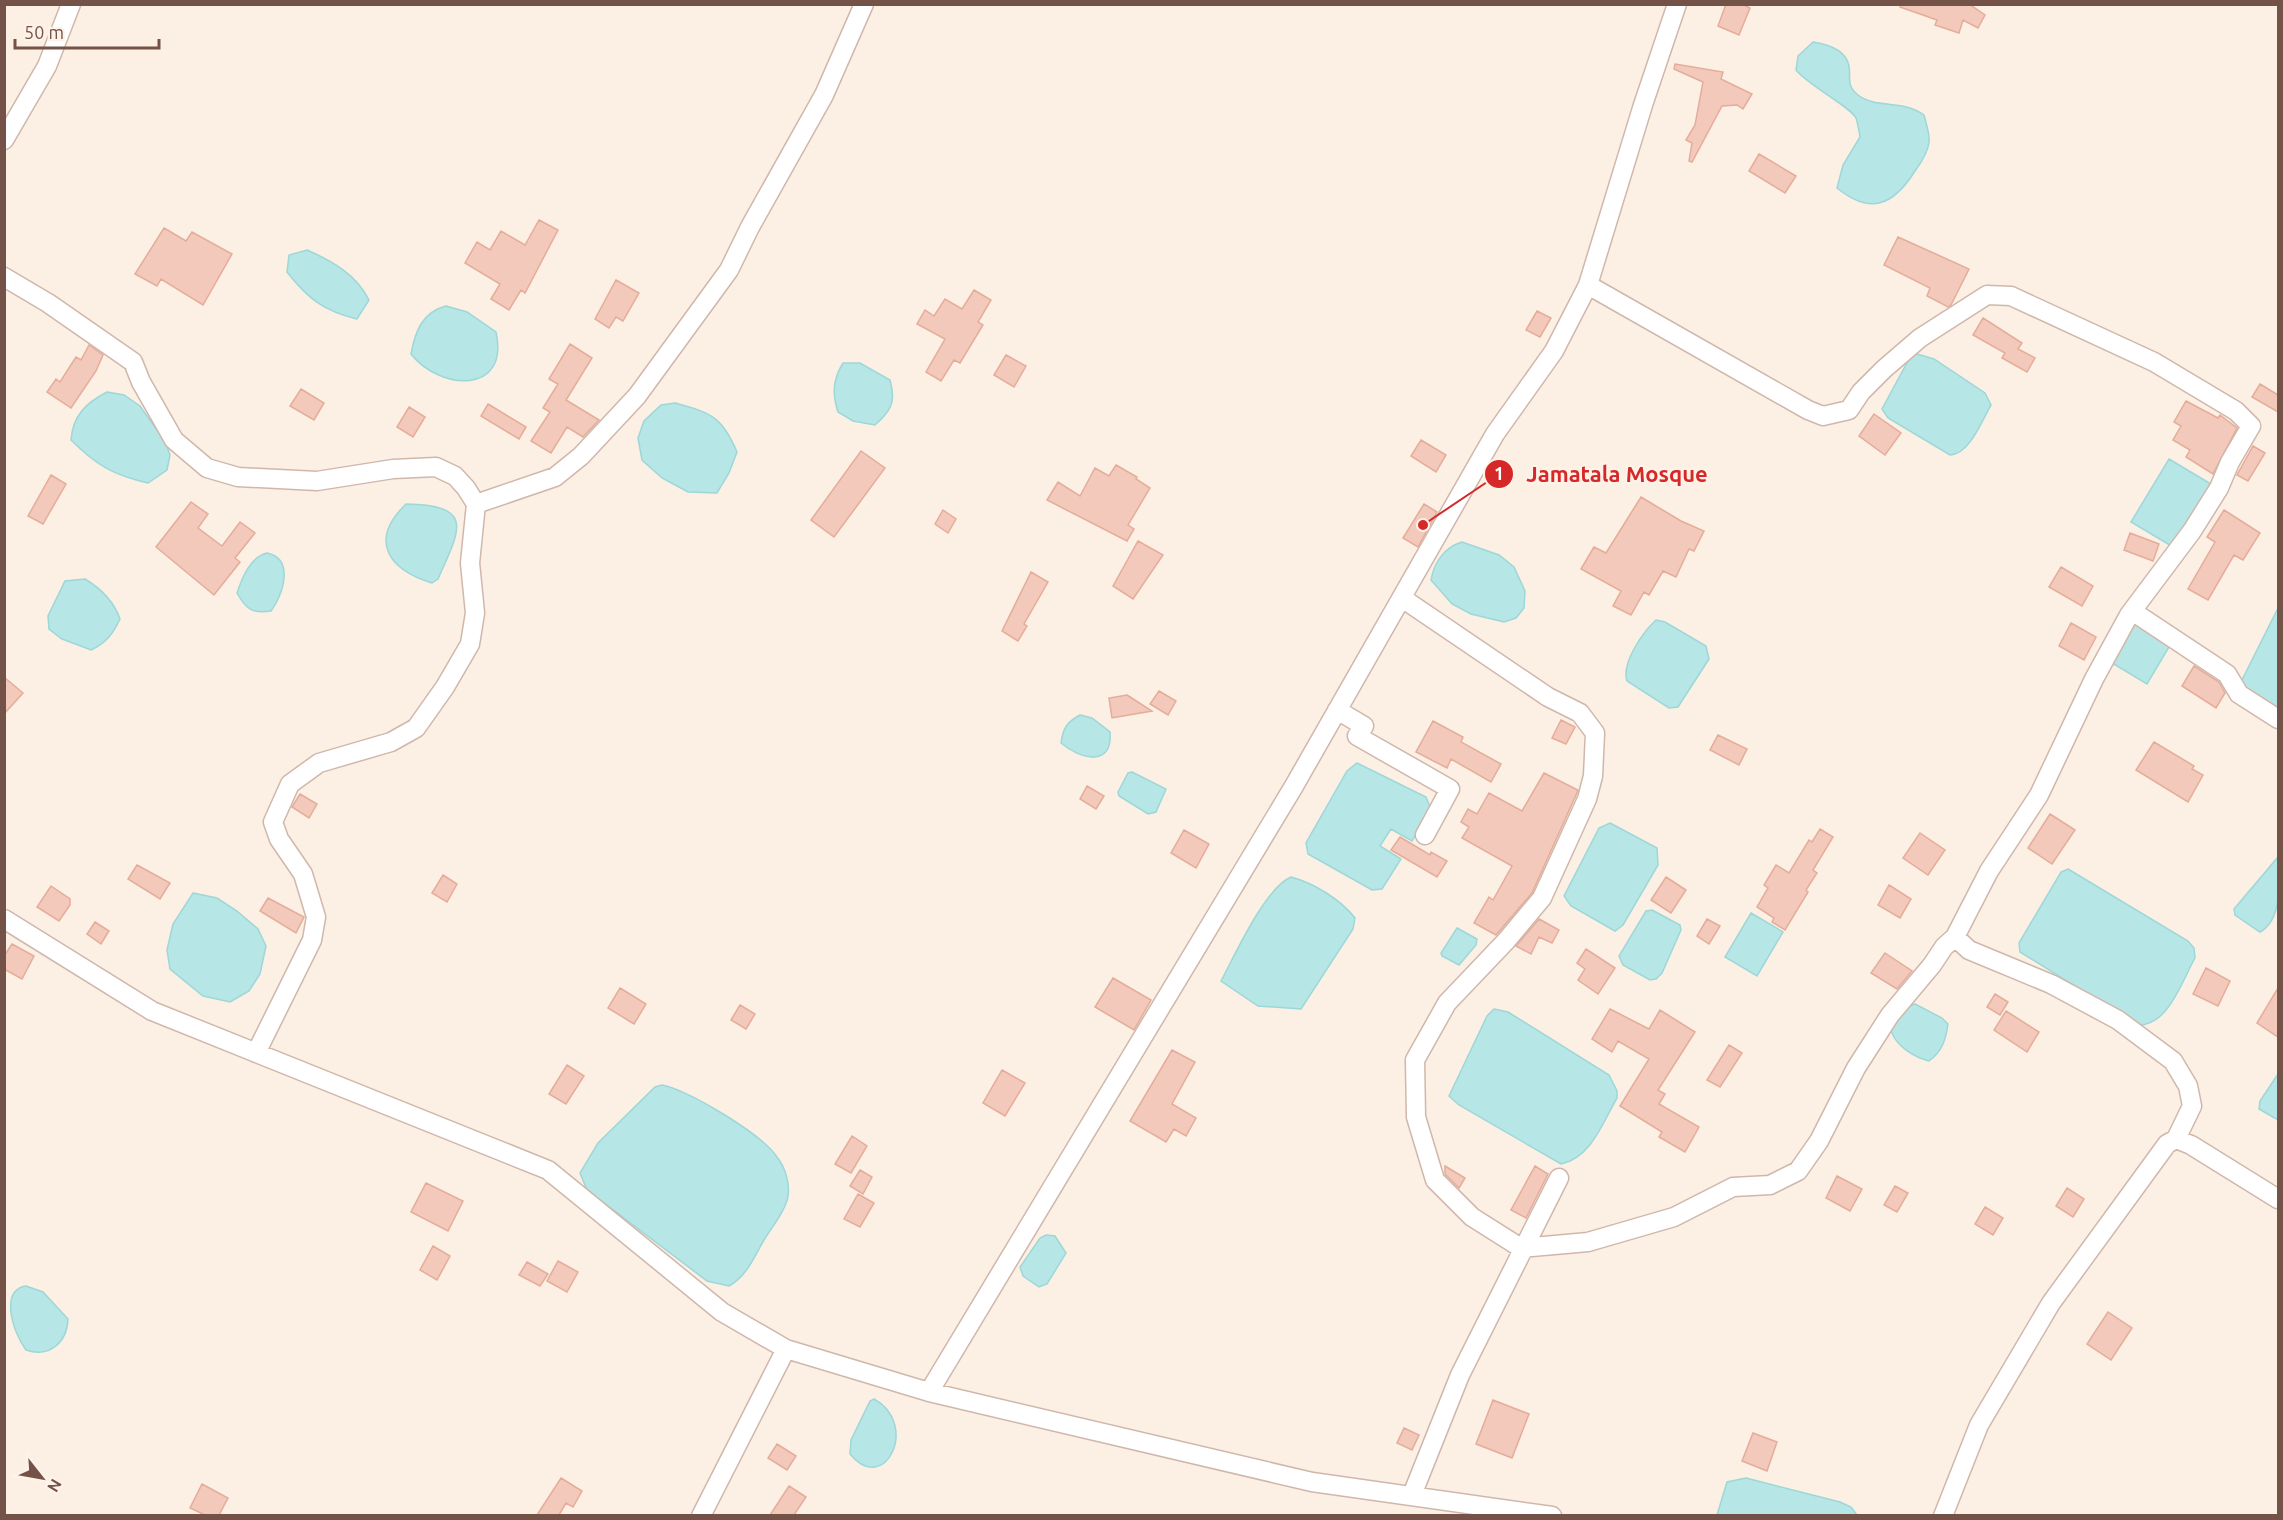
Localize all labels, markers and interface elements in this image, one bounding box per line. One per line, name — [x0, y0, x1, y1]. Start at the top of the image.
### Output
scale bar — [15, 12, 159, 50]
text: 50 m — [24, 22, 64, 42]
callout: Jamatala Mosque — [1484, 454, 1720, 494]
text: Jamatala Mosque — [1526, 461, 1708, 486]
text: 1 — [1494, 463, 1504, 483]
north arrow — [12, 1448, 72, 1508]
text: N — [44, 1476, 66, 1495]

